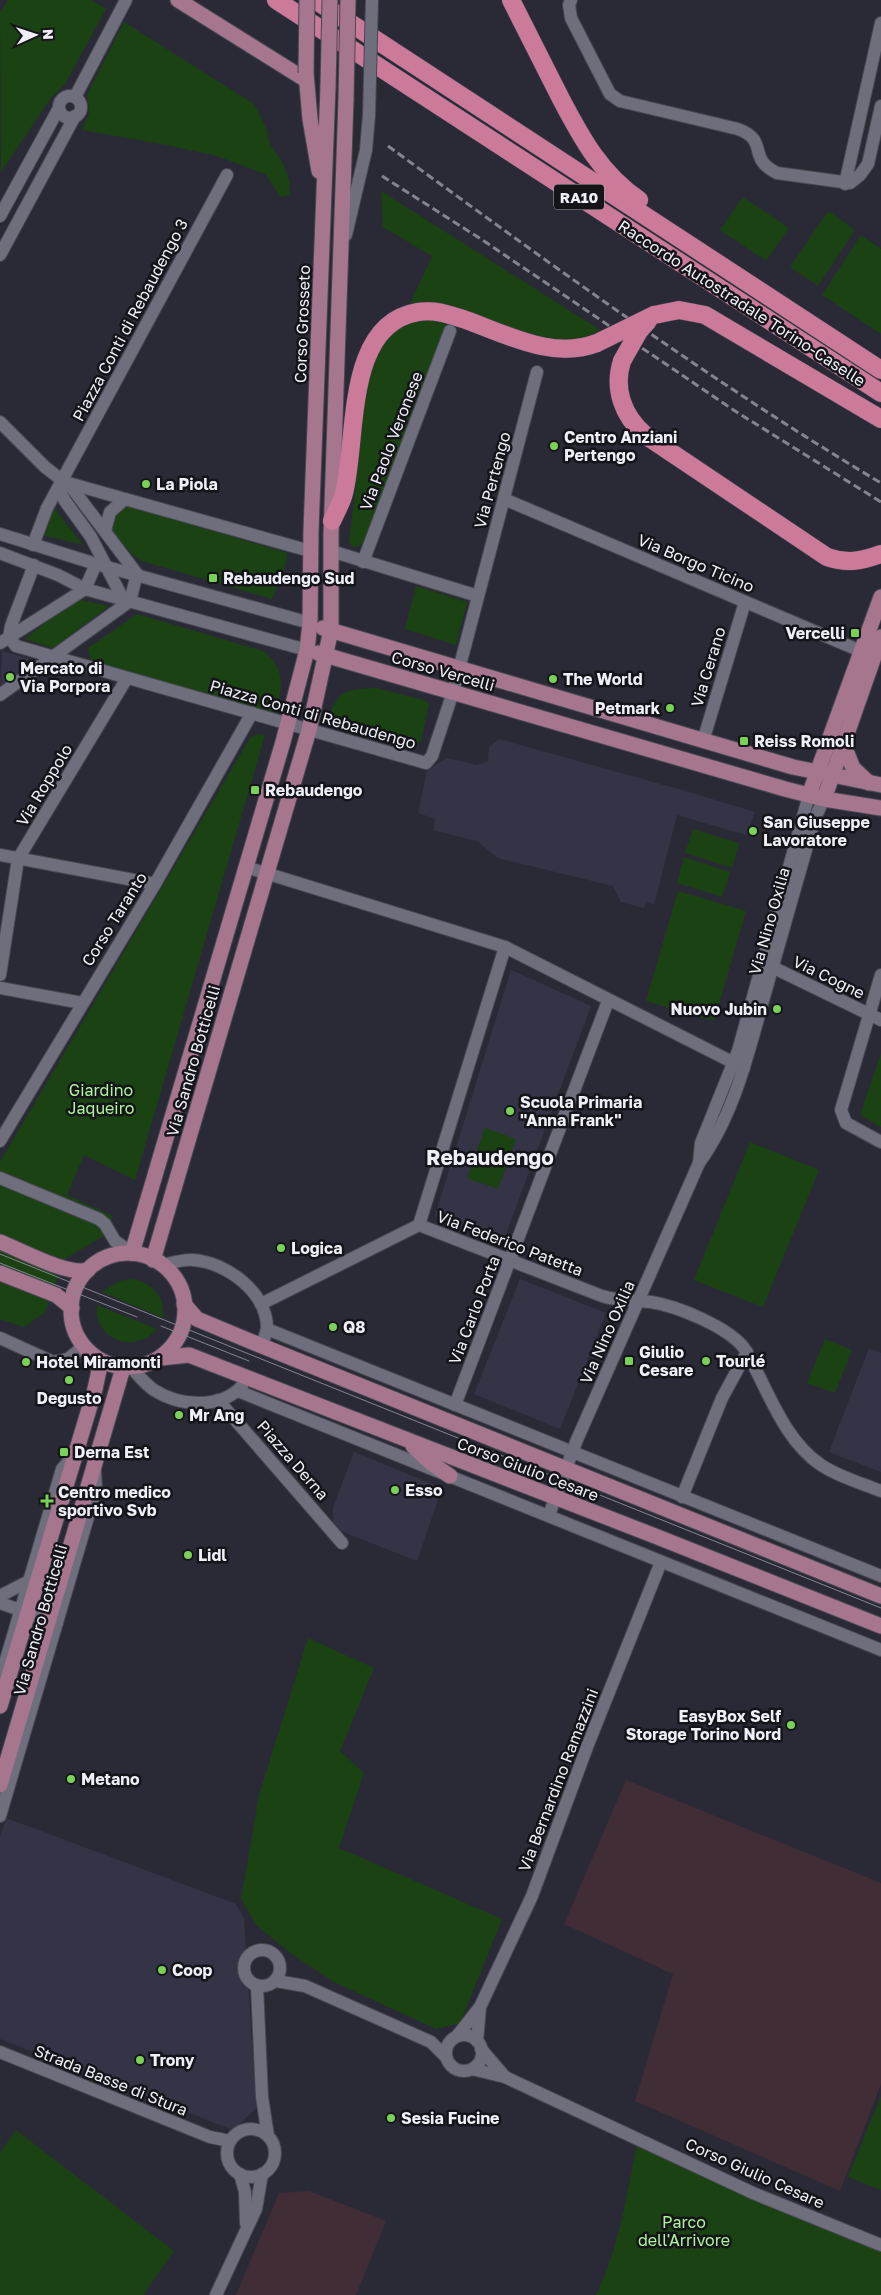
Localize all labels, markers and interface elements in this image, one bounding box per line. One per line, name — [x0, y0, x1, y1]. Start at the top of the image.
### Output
north arrow — [10, 10, 60, 60]
text: N — [40, 29, 57, 40]
road number: RA10 — [554, 184, 604, 210]
street label: Piazza Conti di Rebaudengo 3 — [68, 215, 192, 425]
street label: Raccordo Autostradale Torino-Caselle — [615, 215, 869, 391]
street label: Corso Grosseto — [290, 265, 314, 383]
street label: Via Paolo Veronese — [355, 369, 427, 513]
place label: Centro Anziani Pertengo — [564, 427, 677, 465]
street label: Via Pertengo — [470, 430, 514, 530]
marker: Centro Anziani Pertengo — [548, 440, 560, 452]
place label: La Piola — [156, 474, 218, 494]
marker: La Piola — [140, 478, 152, 490]
street label: Via Borgo Ticino — [635, 529, 757, 597]
place label: Rebaudengo Sud — [223, 568, 355, 588]
marker: Rebaudengo Sud — [207, 572, 219, 584]
place label: Vercelli — [785, 623, 845, 643]
street label: Via Cerano — [686, 624, 730, 710]
marker: Vercelli — [849, 627, 861, 639]
street label: Corso Vercelli — [389, 647, 497, 695]
place label: Mercato di Via Porpora — [20, 658, 110, 696]
place label: The World — [563, 669, 643, 689]
marker: Mercato di Via Porpora — [4, 671, 16, 683]
marker: The World — [547, 673, 559, 685]
street label: Piazza Conti di Rebaudengo — [208, 675, 418, 753]
place label: Petmark — [595, 698, 661, 718]
marker: Petmark — [664, 702, 676, 714]
place label: Reiss Romoli — [754, 731, 854, 751]
marker: Reiss Romoli — [738, 735, 750, 747]
street label: Via Roppolo — [12, 740, 76, 830]
place label: Rebaudengo — [265, 780, 363, 800]
marker: Rebaudengo — [249, 784, 261, 796]
place label: San Giuseppe Lavoratore — [763, 812, 870, 850]
marker: San Giuseppe Lavoratore — [747, 825, 759, 837]
street label: Via Nino Oxilia — [744, 865, 794, 977]
street label: Corso Taranto — [77, 868, 151, 970]
street label: Via Cogne — [790, 951, 868, 1003]
street label: Via Sandro Botticelli — [162, 983, 224, 1139]
place label: Nuovo Jubin — [671, 999, 767, 1019]
marker: Nuovo Jubin — [771, 1003, 783, 1015]
park label: Giardino Jaqueiro — [68, 1080, 134, 1118]
place label: Scuola Primaria "Anna Frank" — [520, 1092, 642, 1130]
marker: Scuola Primaria "Anna Frank" — [504, 1105, 516, 1117]
district label: Rebaudengo — [426, 1144, 554, 1170]
street label: Via Federico Patetta — [434, 1206, 586, 1280]
place label: Logica — [291, 1238, 342, 1258]
marker: Logica — [275, 1242, 287, 1254]
street label: Via Carlo Porta — [444, 1253, 504, 1367]
street label: Via Nino Oxilia — [575, 1277, 639, 1387]
place label: Q8 — [343, 1317, 366, 1337]
marker: Q8 — [327, 1321, 339, 1333]
place label: Giulio Cesare — [639, 1342, 693, 1380]
place label: Tourlé — [716, 1351, 765, 1371]
place label: Hotel Miramonti — [36, 1352, 161, 1372]
marker: Giulio Cesare — [623, 1355, 635, 1367]
marker: Tourlé — [700, 1355, 712, 1367]
marker: Hotel Miramonti — [20, 1356, 32, 1368]
marker: Degusto — [63, 1374, 75, 1386]
place label: Degusto — [36, 1388, 102, 1408]
place label: Mr Ang — [189, 1405, 245, 1425]
marker: Mr Ang — [173, 1409, 185, 1421]
street label: Piazza Derna — [253, 1416, 333, 1504]
street label: Corso Giulio Cesare — [454, 1433, 602, 1505]
place label: Derna Est — [74, 1442, 149, 1462]
marker: Derna Est — [58, 1446, 70, 1458]
place label: Esso — [405, 1480, 443, 1500]
place label: Centro medico sportivo Svb — [58, 1482, 171, 1520]
marker: Esso — [389, 1484, 401, 1496]
marker: Centro medico sportivo Svb — [40, 1494, 54, 1508]
street label: Via Sandro Botticelli — [9, 1542, 71, 1698]
place label: Lidl — [198, 1545, 227, 1565]
marker: Lidl — [182, 1549, 194, 1561]
street label: Via Bernardino Ramazzini — [514, 1686, 602, 1874]
place label: EasyBox Self Storage Torino Nord — [626, 1706, 781, 1744]
marker: EasyBox Self Storage Torino Nord — [785, 1719, 797, 1731]
place label: Metano — [81, 1769, 140, 1789]
marker: Metano — [65, 1773, 77, 1785]
place label: Coop — [172, 1960, 213, 1980]
marker: Coop — [156, 1964, 168, 1976]
street label: Strada Basse di Stura — [31, 2040, 191, 2120]
place label: Trony — [150, 2050, 195, 2070]
marker: Trony — [134, 2054, 146, 2066]
place label: Sesia Fucine — [401, 2108, 500, 2128]
marker: Sesia Fucine — [385, 2112, 397, 2124]
street label: Corso Giulio Cesare — [682, 2133, 828, 2213]
park label: Parco dell'Arrivore — [638, 2212, 730, 2250]

